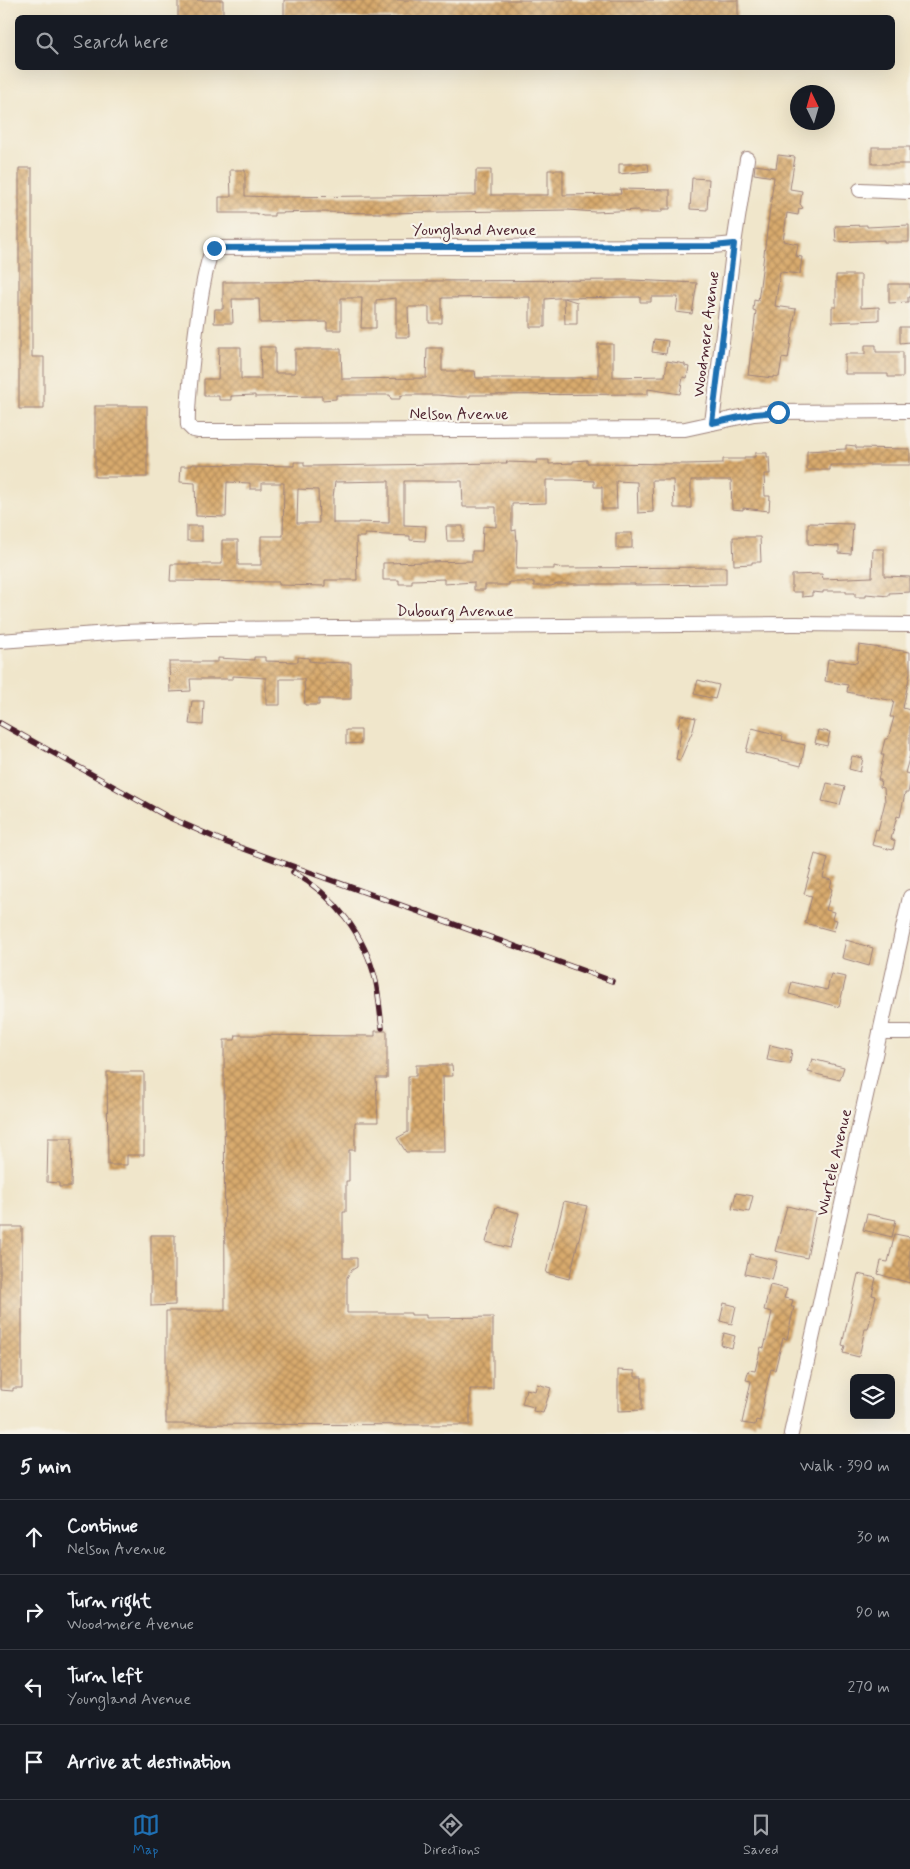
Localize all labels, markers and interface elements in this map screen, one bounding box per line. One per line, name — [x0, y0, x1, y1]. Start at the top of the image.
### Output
search box — [15, 15, 895, 70]
icon: search — [33, 29, 61, 57]
text: Search here — [73, 30, 169, 55]
north arrow — [790, 85, 835, 130]
street label: Youngland Avenue — [412, 220, 536, 242]
route end — [203, 237, 226, 260]
street label: Woodmere Avenue — [688, 270, 725, 398]
route start — [767, 401, 790, 424]
street label: Nelson Avenue — [409, 404, 509, 425]
street label: Dubourg Avenue — [396, 601, 514, 622]
street label: Wurtele Avenue — [812, 1106, 857, 1218]
map controls — [850, 1374, 895, 1419]
button: layers — [850, 1374, 895, 1419]
text: 5 min — [20, 1453, 72, 1481]
text: Walk · 390 m — [800, 1456, 890, 1477]
text: Continue — [67, 1514, 138, 1539]
icon: ahead — [20, 1523, 48, 1551]
text: 30 m — [857, 1527, 890, 1548]
text: Nelson Avenue — [67, 1539, 166, 1560]
text: Turn right — [67, 1589, 151, 1614]
icon: right — [20, 1598, 48, 1626]
text: 90 m — [856, 1602, 890, 1623]
text: Woodmere Avenue — [67, 1614, 194, 1635]
text: Turn left — [67, 1664, 143, 1689]
icon: left — [20, 1673, 48, 1701]
text: 270 m — [847, 1677, 890, 1698]
text: Youngland Avenue — [67, 1689, 191, 1710]
icon: arrive — [20, 1748, 48, 1776]
text: Arrive at destination — [67, 1750, 231, 1775]
tab: Map — [132, 1811, 160, 1859]
tab: Directions — [423, 1811, 480, 1859]
tab: Saved — [743, 1811, 778, 1859]

